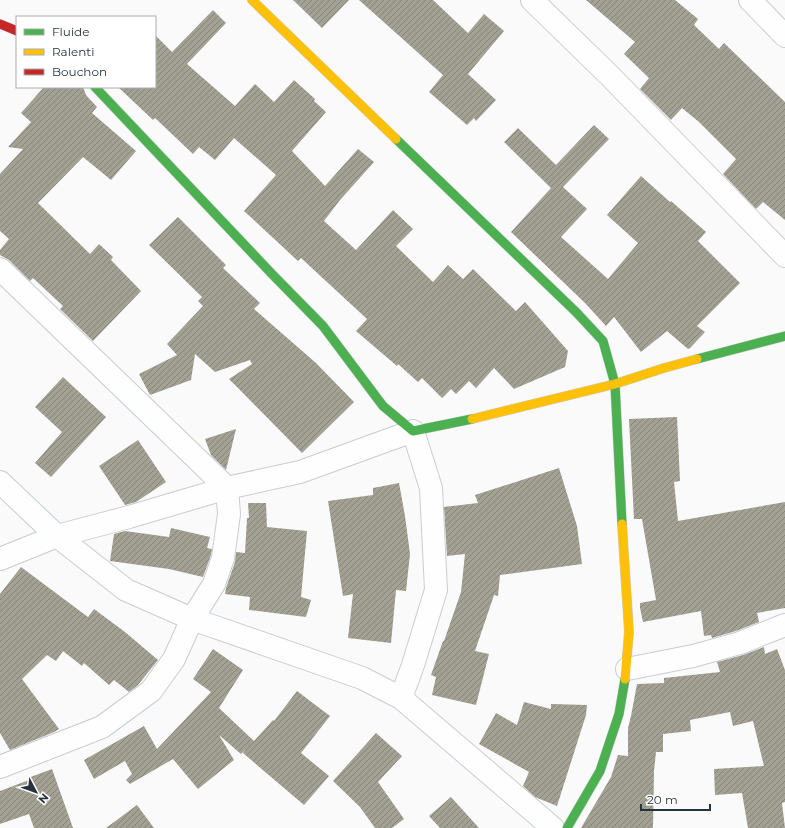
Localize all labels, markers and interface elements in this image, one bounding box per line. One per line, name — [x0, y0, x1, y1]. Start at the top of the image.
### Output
legend — [16, 16, 156, 88]
text: Fluide — [52, 24, 90, 39]
text: Ralenti — [52, 44, 94, 59]
text: Bouchon — [52, 64, 107, 79]
north arrow — [16, 772, 56, 812]
scale bar — [641, 786, 710, 812]
text: N — [35, 791, 52, 807]
text: 20 m — [647, 792, 678, 807]

